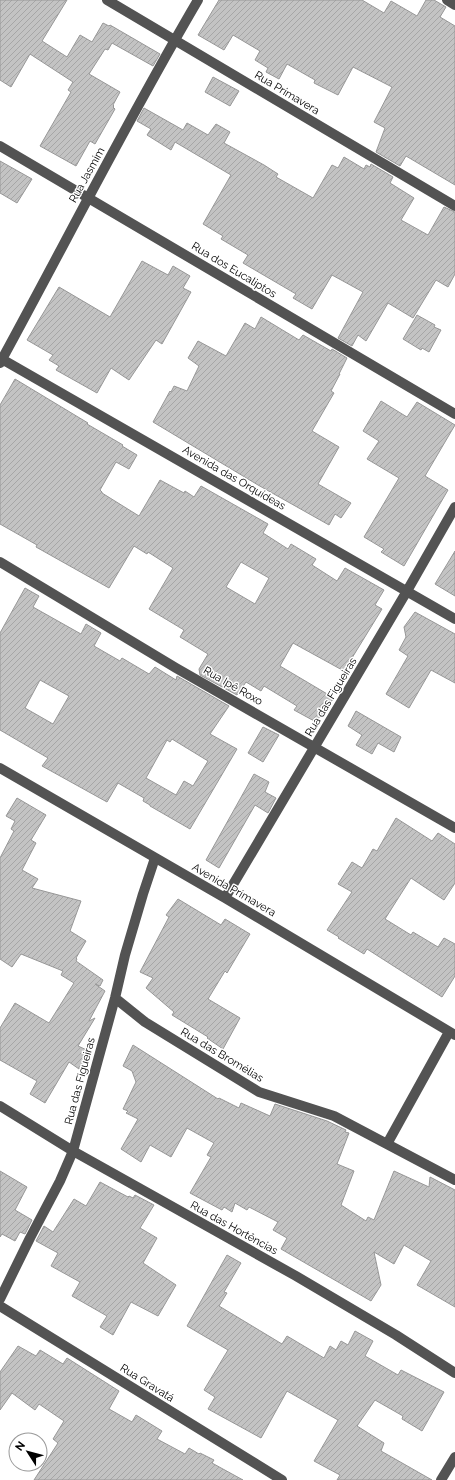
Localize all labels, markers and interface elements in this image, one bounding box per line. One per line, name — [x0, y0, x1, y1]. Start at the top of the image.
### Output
street label: Rua Primavera — [252, 69, 322, 117]
street label: Rua Jasmim — [66, 145, 108, 205]
street label: Rua dos Eucaliptos — [189, 240, 279, 300]
street label: Avenida das Orquídeas — [180, 443, 288, 513]
street label: Rua das Figueiras — [302, 655, 360, 739]
street label: Rua Ipê Roxo — [201, 664, 265, 708]
street label: Avenida Primavera — [190, 861, 278, 919]
street label: Rua das Bromélias — [178, 1025, 266, 1085]
street label: Rua das Figueiras — [62, 1036, 98, 1126]
street label: Rua das Hortências — [188, 1199, 280, 1257]
street label: Rua Gravatá — [118, 1361, 176, 1405]
north arrow — [8, 1432, 48, 1472]
text: N — [13, 1439, 28, 1454]

